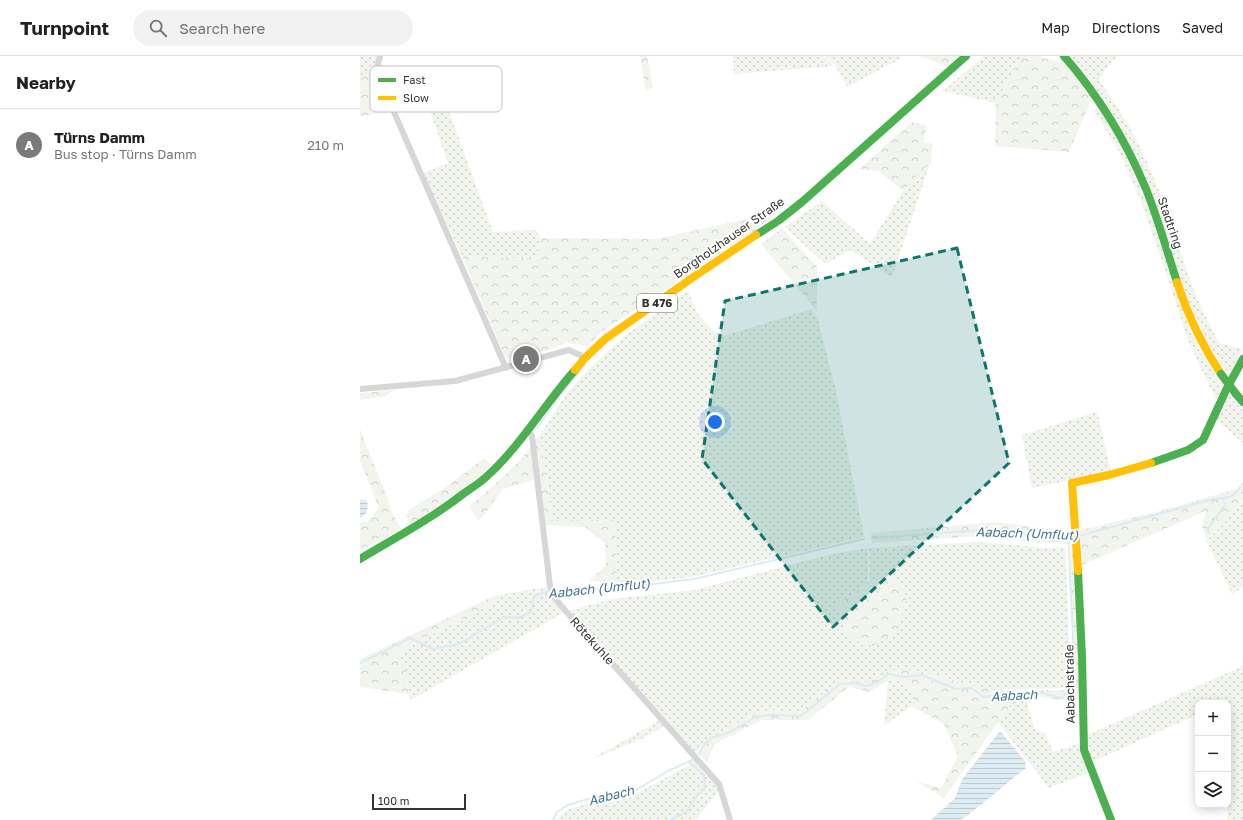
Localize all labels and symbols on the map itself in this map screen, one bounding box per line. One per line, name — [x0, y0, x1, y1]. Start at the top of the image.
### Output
legend — [370, 66, 502, 112]
text: Fast — [403, 73, 426, 86]
text: Slow — [403, 91, 429, 104]
street label: Borgholzhauser Straße — [670, 194, 787, 282]
street label: Stadtring — [1155, 195, 1186, 251]
road number: B 476 — [637, 294, 677, 312]
pin: A — [513, 344, 539, 374]
your location — [705, 412, 725, 432]
water label: Aabach (Umflut) — [975, 523, 1079, 543]
water label: Aabach (Umflut) — [547, 575, 651, 601]
street label: Rötekuhle — [567, 614, 618, 668]
street label: Aabachstraße — [1061, 644, 1078, 724]
water label: Aabach — [990, 686, 1039, 704]
water label: Aabach — [587, 781, 636, 808]
scale bar — [372, 792, 466, 811]

